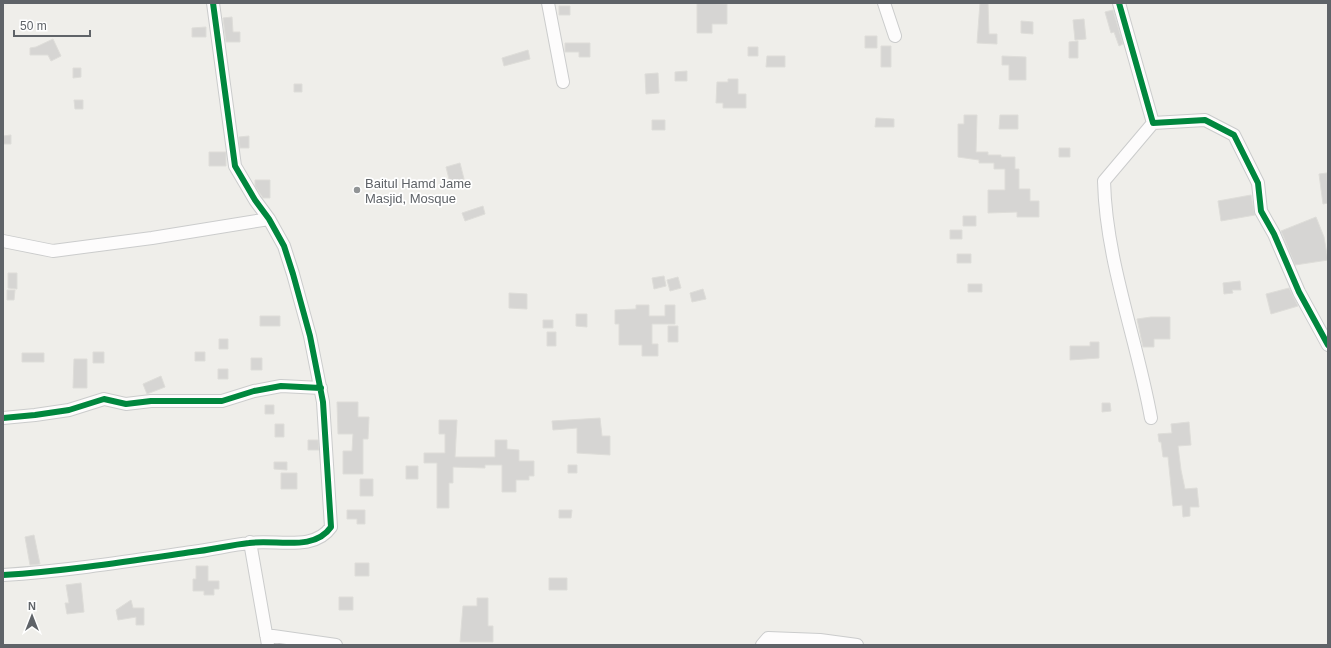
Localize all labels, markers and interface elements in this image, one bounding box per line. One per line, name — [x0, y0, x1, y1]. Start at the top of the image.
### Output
scale bar — [14, 12, 90, 38]
text: 50 m — [20, 19, 47, 33]
place label: Baitul Hamd Jame Masjid, Mosque — [365, 176, 471, 206]
marker: Baitul Hamd Jame Masjid, Mosque — [352, 185, 362, 195]
north arrow — [12, 596, 52, 636]
text: N — [28, 600, 36, 612]

